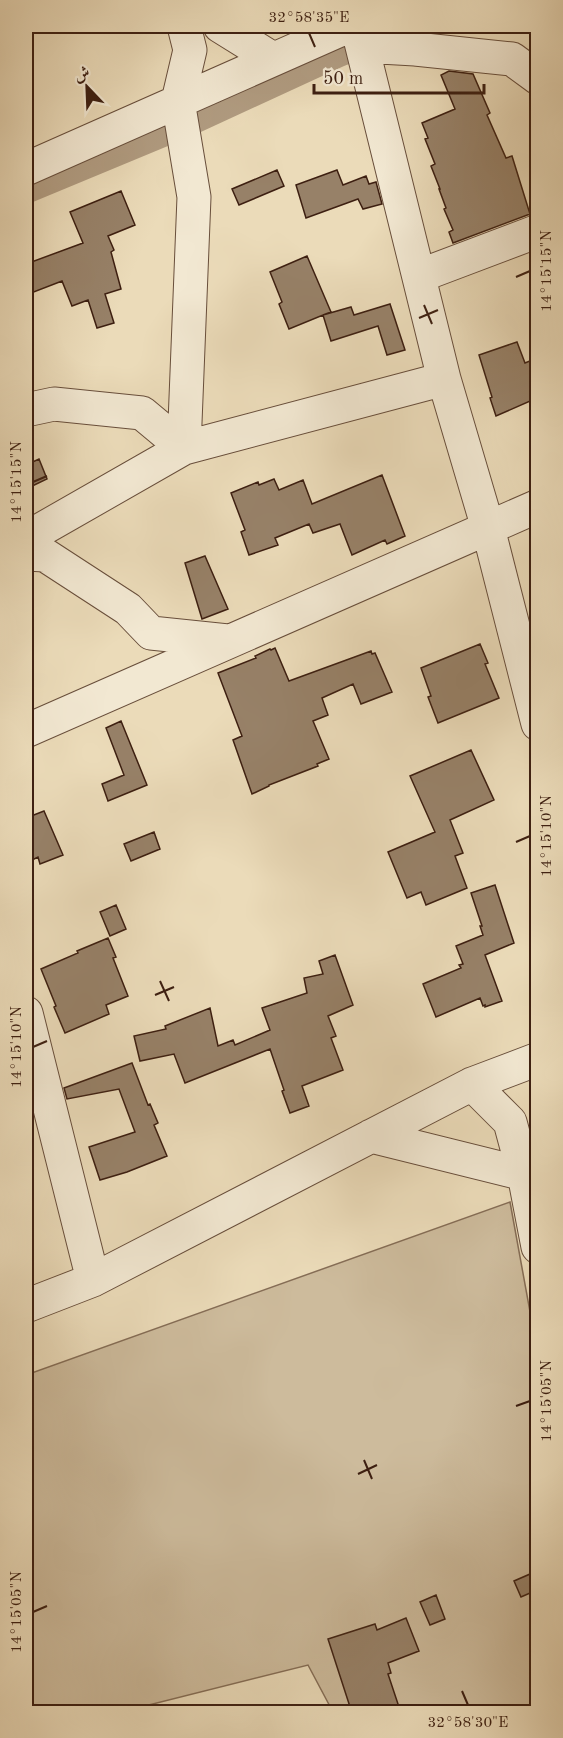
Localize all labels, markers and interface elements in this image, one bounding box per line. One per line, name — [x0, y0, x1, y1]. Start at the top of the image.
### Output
text: 32°58'35"E — [269, 11, 349, 26]
north arrow — [57, 57, 117, 117]
scale bar — [314, 57, 484, 95]
text: ش — [71, 65, 92, 85]
text: 50 m — [323, 70, 363, 88]
text: 14°15'15"N — [540, 230, 555, 312]
text: 14°15'15"N — [10, 441, 25, 523]
text: 14°15'10"N — [540, 795, 555, 877]
text: 14°15'10"N — [10, 1006, 25, 1088]
text: 14°15'05"N — [540, 1360, 555, 1442]
text: 14°15'05"N — [10, 1571, 25, 1653]
text: 32°58'30"E — [428, 1716, 508, 1731]

